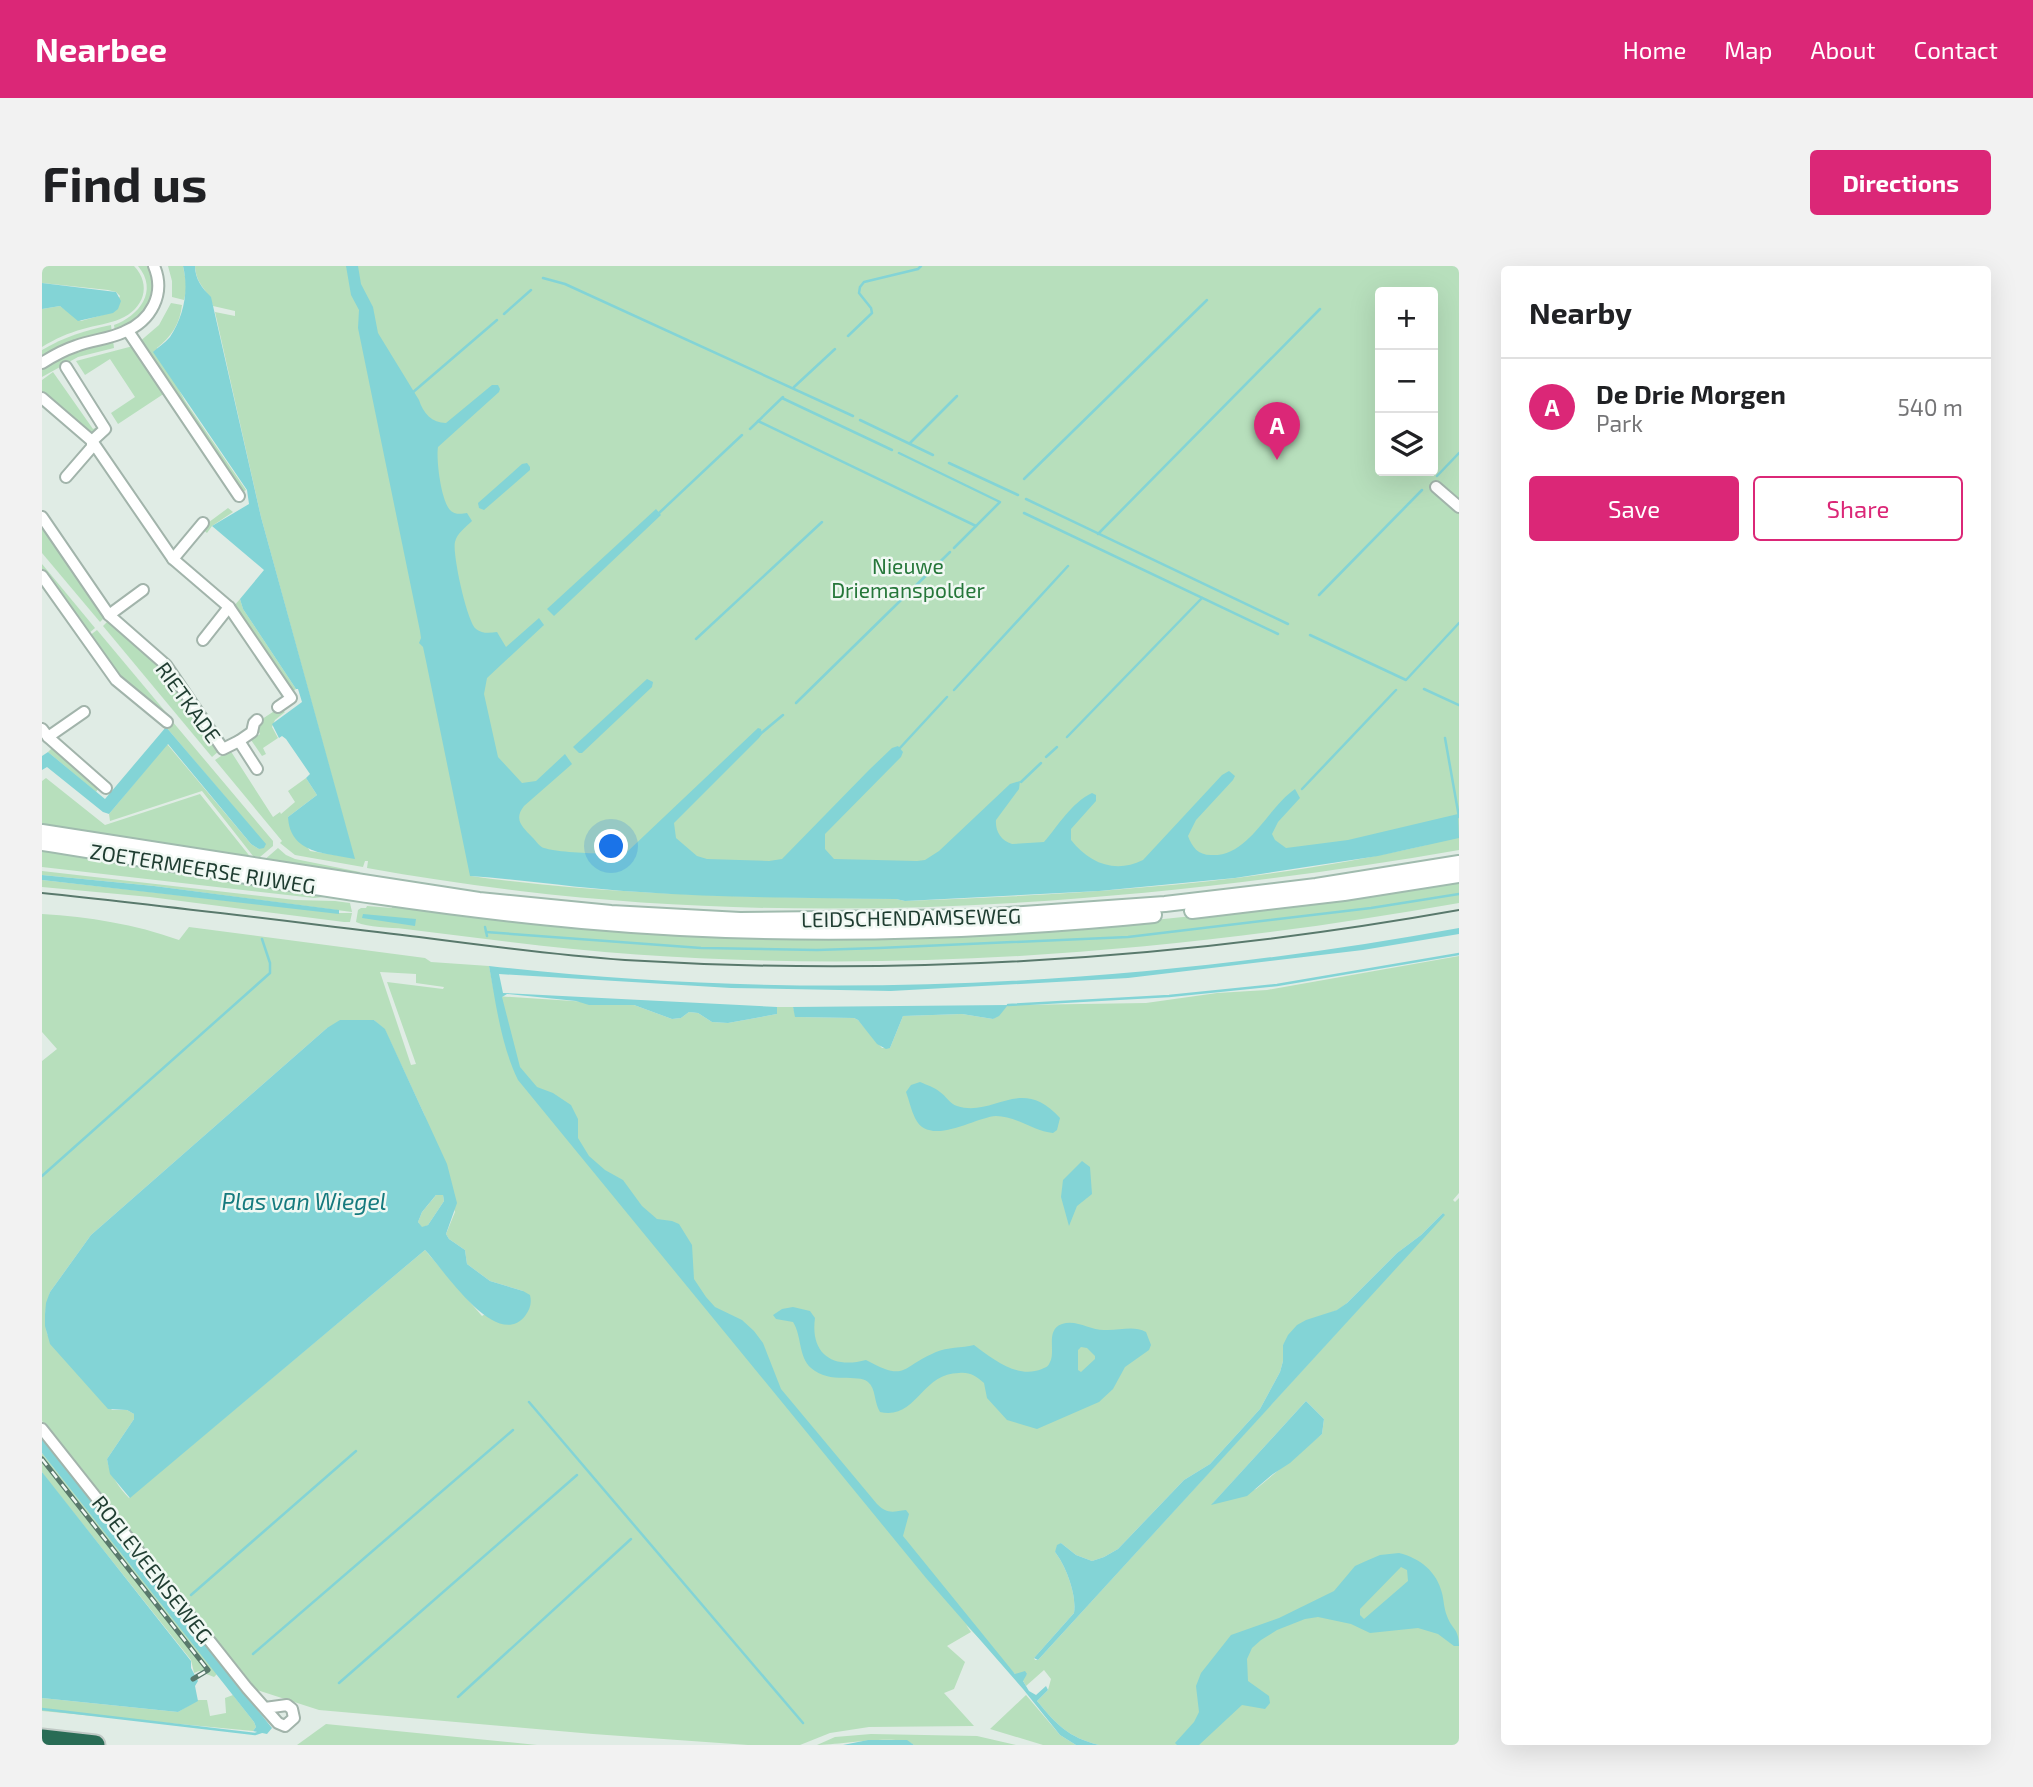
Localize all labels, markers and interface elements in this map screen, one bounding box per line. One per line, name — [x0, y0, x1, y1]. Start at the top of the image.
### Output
text: Nearbee — [35, 29, 167, 69]
text: Home — [1623, 35, 1686, 64]
text: Map — [1724, 35, 1772, 64]
text: About — [1810, 35, 1876, 64]
text: Contact — [1914, 35, 1998, 64]
button: Directions — [1810, 150, 1991, 215]
text: Find us — [42, 153, 207, 212]
map controls — [1375, 287, 1438, 476]
button: + — [1375, 287, 1438, 350]
text: Nearby — [1529, 294, 1632, 330]
button: − — [1375, 350, 1438, 413]
text: De Drie Morgen — [1596, 378, 1786, 409]
text: A — [1544, 393, 1560, 421]
text: 540 m — [1897, 393, 1963, 421]
pin: A — [1254, 402, 1300, 460]
text: Park — [1596, 409, 1643, 437]
button: layers — [1375, 413, 1438, 476]
button: Save — [1529, 476, 1739, 541]
button: Share — [1753, 476, 1963, 541]
park label: Nieuwe Driemanspolder — [831, 553, 985, 602]
street label: RIETKADE — [151, 657, 227, 747]
your location — [594, 829, 628, 863]
street label: ZOETERMEERSE RIJWEG — [88, 838, 318, 898]
street label: LEIDSCHENDAMSEWEG — [801, 903, 1021, 931]
water label: Plas van Wiegel — [221, 1187, 387, 1215]
street label: ROELEVEENSEWEG — [88, 1490, 218, 1648]

